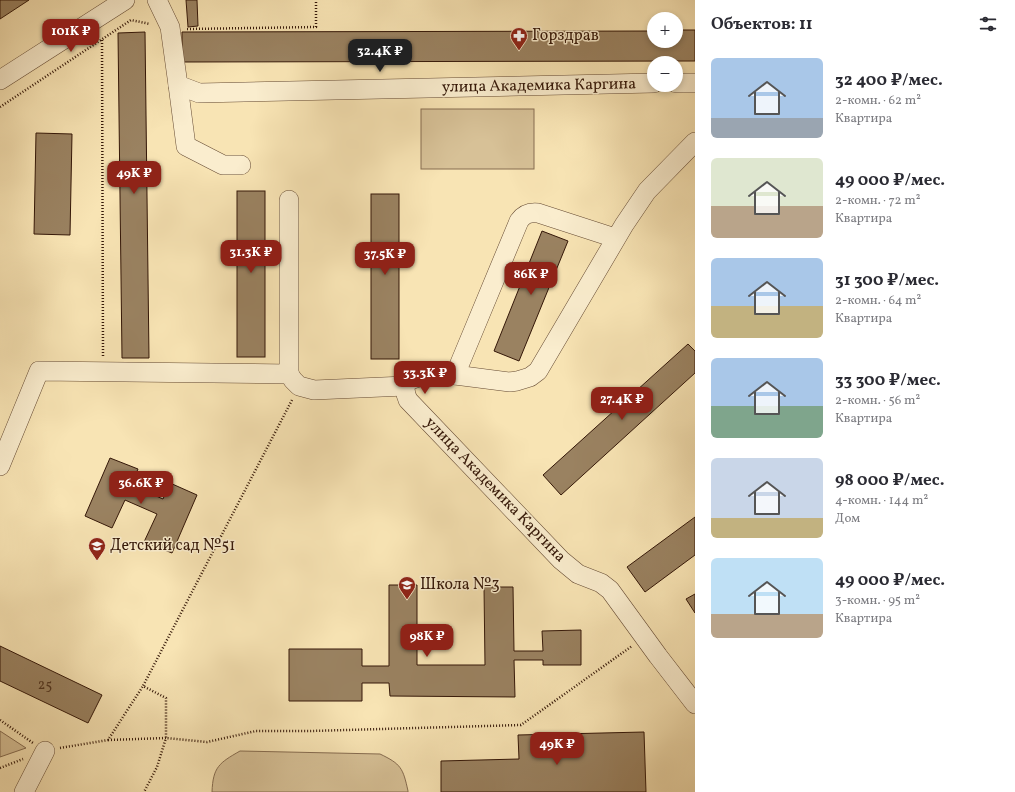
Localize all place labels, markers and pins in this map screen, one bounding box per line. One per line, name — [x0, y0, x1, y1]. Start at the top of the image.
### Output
pin: 101K ₽ — [38, 19, 104, 53]
place label: Горздрав — [532, 25, 599, 47]
pharmacy icon: Горздрав — [509, 26, 529, 51]
pin: 32.4K ₽ — [343, 39, 417, 73]
pin: 49K ₽ — [106, 161, 162, 195]
pin: 31.3K ₽ — [214, 240, 288, 274]
pin: 37.5K ₽ — [348, 242, 422, 276]
pin: 86K ₽ — [503, 262, 559, 296]
pin: 33.3K ₽ — [388, 361, 462, 395]
pin: 27.4K ₽ — [585, 387, 659, 421]
pin: 36.6K ₽ — [104, 471, 178, 505]
place label: Детский сад №51 — [110, 535, 235, 557]
school or university icon: Детский сад №51 — [87, 536, 107, 561]
place label: Школа №3 — [420, 574, 500, 596]
school or university icon: Школа №3 — [397, 575, 417, 600]
pin: 98K ₽ — [399, 624, 455, 658]
pin: 49K ₽ — [529, 732, 585, 766]

